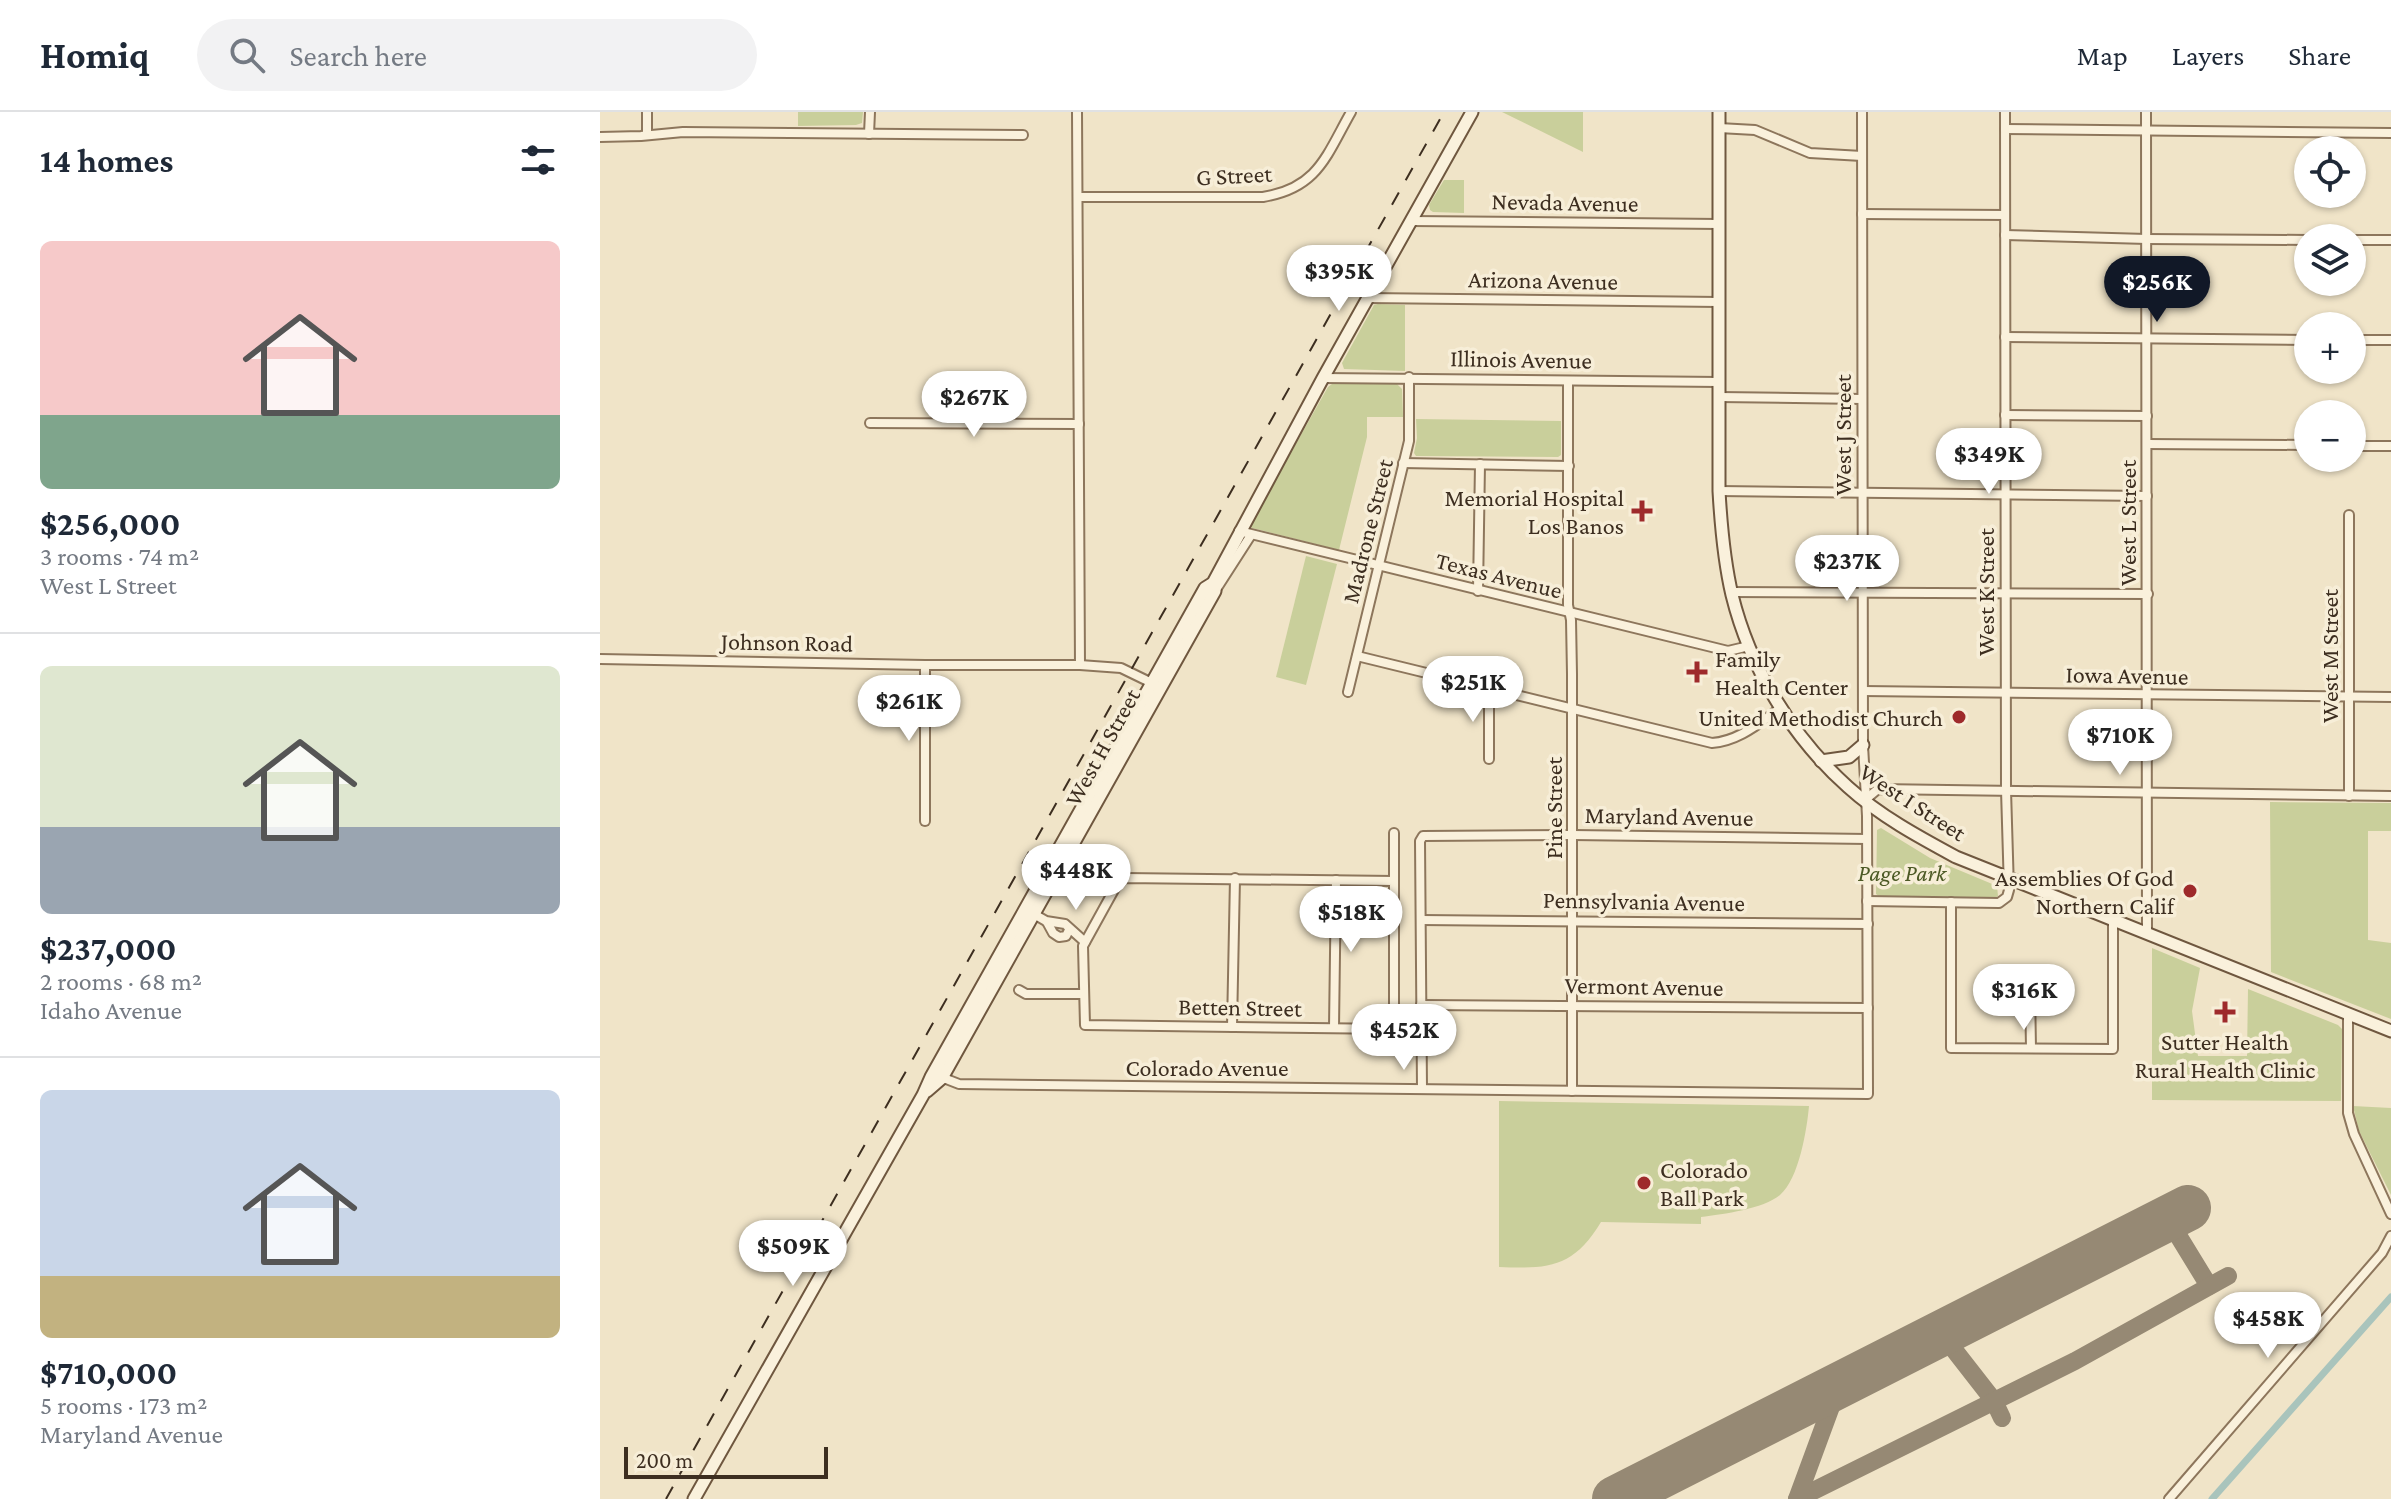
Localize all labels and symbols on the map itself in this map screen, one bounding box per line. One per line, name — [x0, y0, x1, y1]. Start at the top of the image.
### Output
street label: G Street — [1195, 159, 1274, 190]
street label: Nevada Avenue — [1491, 187, 1639, 217]
pin: $395K — [1283, 245, 1395, 313]
pin: $256K — [2101, 256, 2213, 324]
street label: Arizona Avenue — [1468, 265, 1618, 295]
street label: Illinois Avenue — [1450, 344, 1592, 374]
pin: $267K — [918, 371, 1030, 439]
street label: West J Street — [1829, 373, 1856, 496]
pin: $349K — [1933, 428, 2045, 496]
street label: Madrone Street — [1336, 455, 1398, 606]
street label: West L Street — [2114, 459, 2141, 586]
place label: Memorial Hospital Los Banos — [1444, 484, 1624, 539]
marker: Memorial Hospital Los Banos — [1631, 500, 1653, 522]
street label: West K Street — [1972, 527, 1999, 656]
pin: $237K — [1791, 535, 1903, 603]
street label: Texas Avenue — [1433, 546, 1565, 604]
street label: West M Street — [2316, 588, 2343, 723]
street label: Johnson Road — [719, 627, 854, 657]
place label: Family Health Center — [1715, 645, 1849, 700]
pin: $251K — [1417, 656, 1529, 724]
street label: Iowa Avenue — [2065, 660, 2189, 690]
marker: Family Health Center — [1686, 661, 1708, 683]
pin: $261K — [853, 675, 965, 743]
street label: West H Street — [1059, 683, 1146, 810]
place label: United Methodist Church — [1698, 704, 1943, 731]
marker: United Methodist Church — [1950, 708, 1968, 726]
pin: $710K — [2064, 709, 2176, 777]
street label: Pine Street — [1540, 756, 1567, 859]
street label: West I Street — [1855, 758, 1972, 847]
street label: Maryland Avenue — [1584, 801, 1754, 831]
pin: $448K — [1020, 844, 1132, 912]
park label: Page Park — [1858, 859, 1948, 886]
place label: Assemblies Of God Northern Calif — [1995, 864, 2176, 919]
marker: Assemblies Of God Northern Calif — [2181, 882, 2199, 900]
pin: $518K — [1295, 886, 1407, 954]
street label: Pennsylvania Avenue — [1543, 886, 1745, 916]
pin: $316K — [1968, 964, 2080, 1032]
street label: Vermont Avenue — [1564, 971, 1724, 1001]
street label: Betten Street — [1178, 992, 1303, 1022]
marker: Sutter Health Rural Health Clinic — [2214, 1001, 2236, 1023]
pin: $452K — [1348, 1004, 1460, 1072]
place label: Sutter Health Rural Health Clinic — [2135, 1028, 2315, 1083]
street label: Colorado Avenue — [1125, 1054, 1289, 1081]
place label: Colorado Ball Park — [1660, 1156, 1748, 1211]
marker: Colorado Ball Park — [1635, 1174, 1653, 1192]
pin: $509K — [737, 1220, 849, 1288]
pin: $458K — [2212, 1292, 2324, 1360]
scale bar — [624, 1443, 828, 1479]

